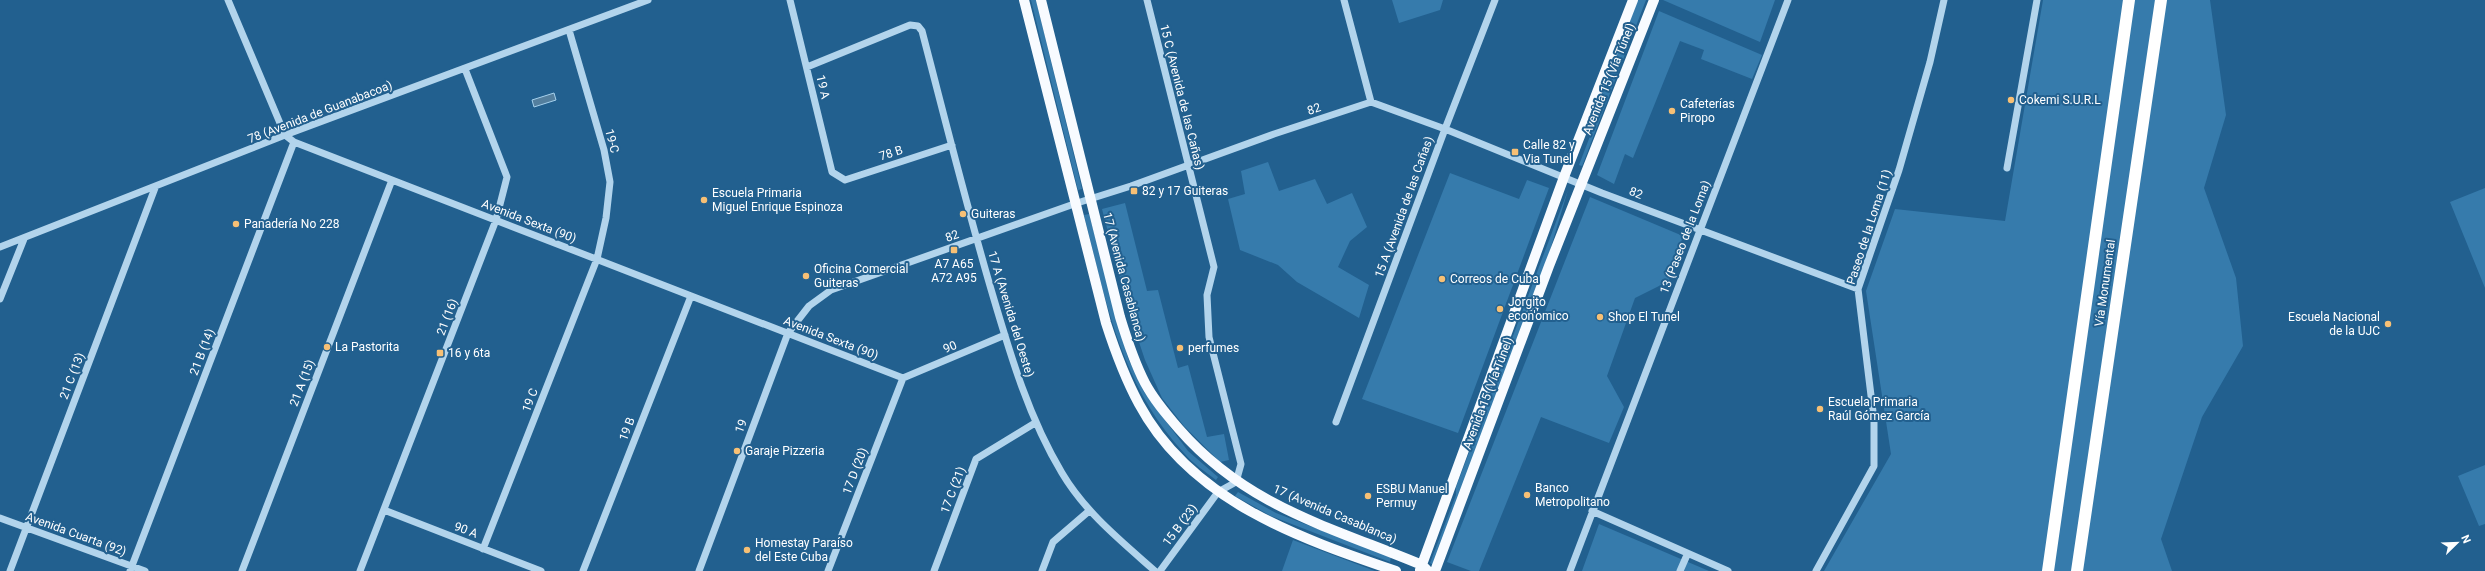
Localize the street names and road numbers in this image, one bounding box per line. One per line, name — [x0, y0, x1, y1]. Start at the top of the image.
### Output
street label: Avenida 15 (Vía Túnel) — [1580, 21, 1638, 137]
street label: 15 C (Avenida de las Cañas) — [1157, 23, 1207, 171]
street label: 19 A — [813, 74, 833, 101]
street label: 78 (Avenida de Guanabacoa) — [246, 78, 394, 146]
street label: 82 — [1305, 100, 1323, 118]
street label: 19-C — [602, 127, 622, 155]
street label: 15 A (Avenida de las Cañas) — [1372, 134, 1436, 280]
street label: 78 B — [877, 143, 905, 163]
street label: Paseo de la Loma (11) — [1844, 168, 1894, 286]
street label: 13 (Paseo de la Loma) — [1657, 178, 1713, 296]
street label: 82 — [1627, 184, 1645, 202]
street label: Avenida Sexta (90) — [480, 197, 578, 245]
street label: 17 (Avenida Casablanca) — [1100, 211, 1148, 343]
street label: 82 — [943, 227, 961, 245]
street label: Vía Monumental — [2092, 239, 2118, 327]
street label: 17 A (Avenida del Oeste) — [985, 249, 1037, 379]
street label: 21 (16) — [434, 297, 460, 337]
street label: Avenida Sexta (90) — [782, 314, 880, 362]
street label: 21 B (14) — [187, 327, 217, 377]
street label: Avenida 15 (Vía Túnel) — [1460, 335, 1516, 451]
street label: 90 — [941, 338, 959, 356]
street label: 21 C (13) — [57, 351, 87, 401]
street label: 21 A (15) — [287, 358, 317, 408]
street label: 19 C — [519, 386, 541, 414]
street label: 19 B — [616, 415, 638, 443]
street label: 19 — [732, 417, 750, 435]
street label: 17 D (20) — [840, 446, 870, 496]
street label: 17 C (21) — [938, 465, 968, 515]
street label: 17 (Avenida Casablanca) — [1271, 482, 1399, 546]
street label: 15 B (23) — [1160, 501, 1200, 549]
street label: Avenida Cuarta (92) — [24, 509, 128, 559]
street label: 90 A — [452, 519, 480, 541]

